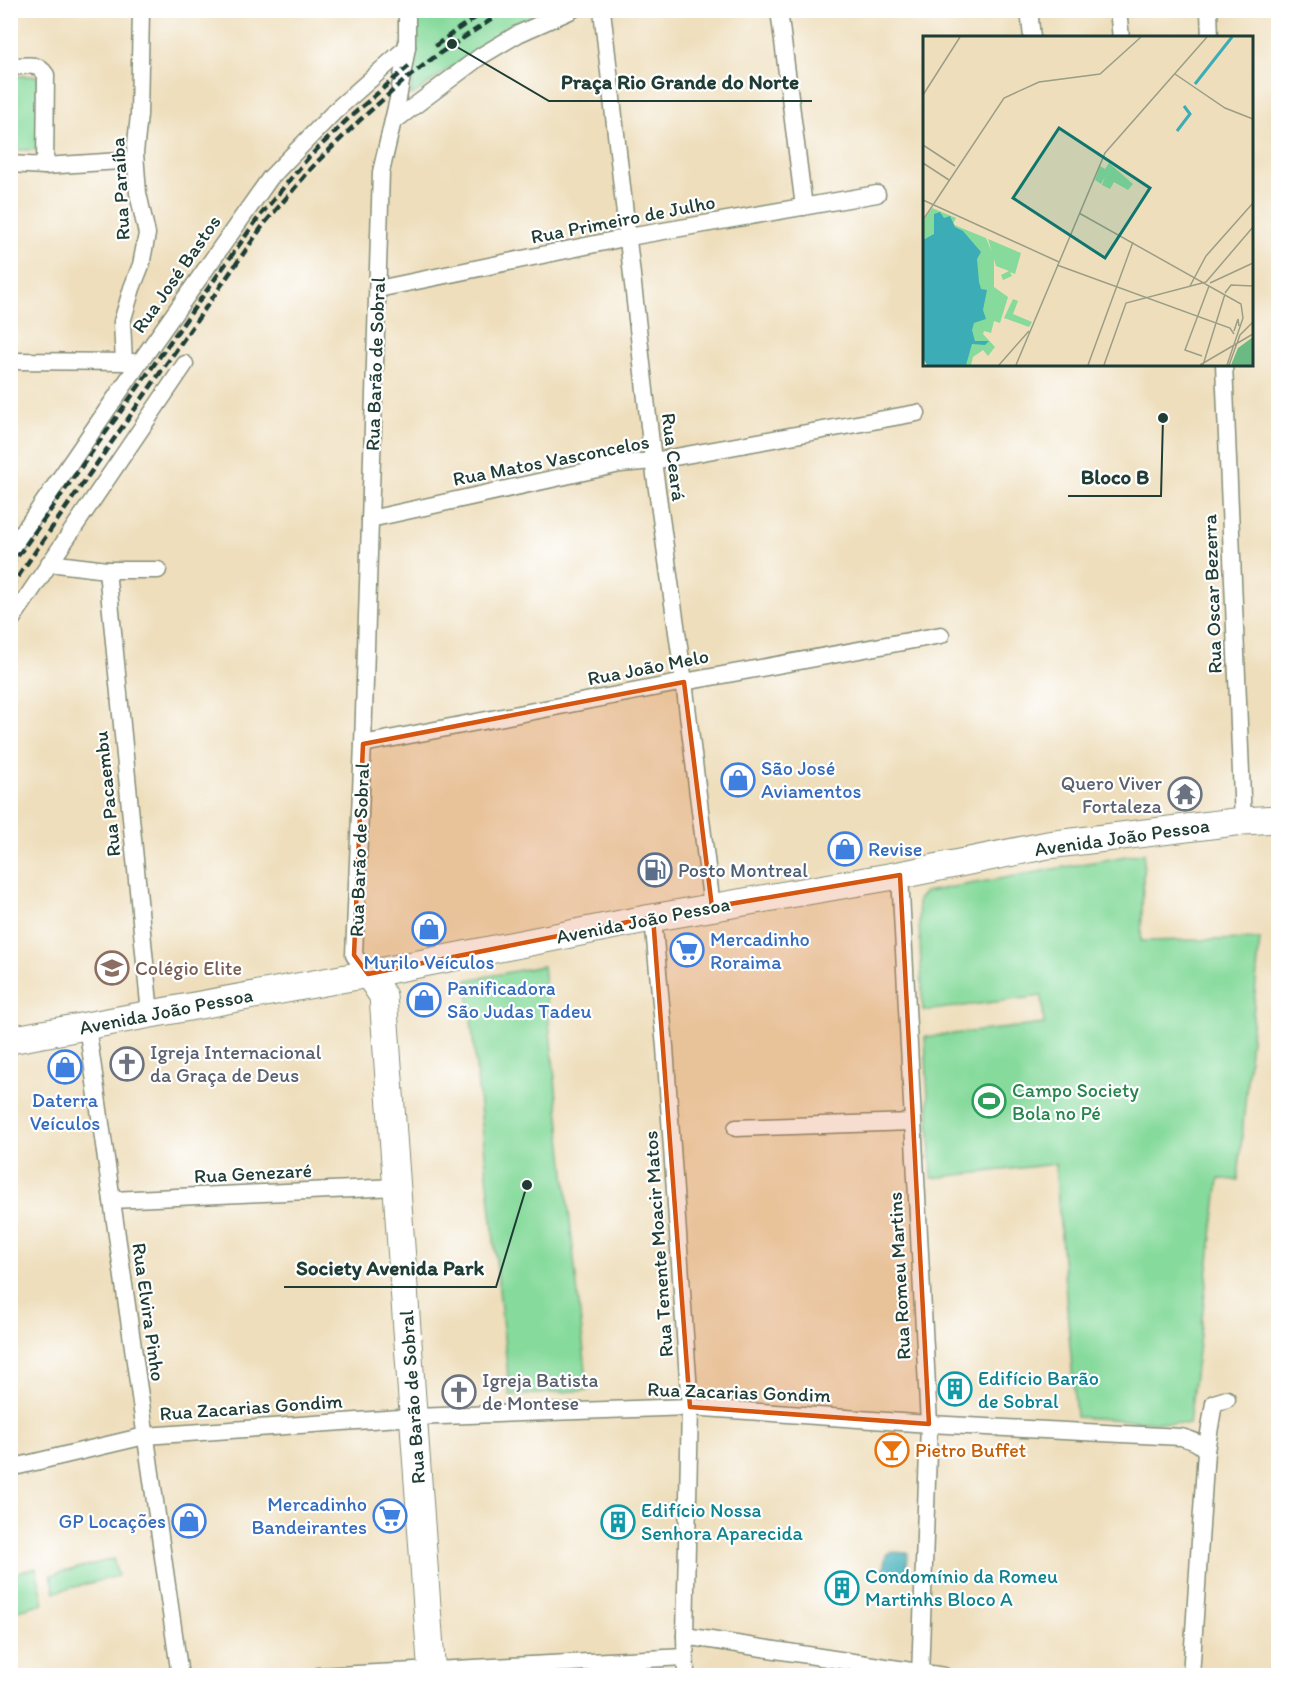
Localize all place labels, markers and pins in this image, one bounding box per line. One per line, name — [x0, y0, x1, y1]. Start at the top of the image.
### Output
callout: Praça Rio Grande do Norte — [549, 62, 812, 101]
callout: Bloco B — [1068, 457, 1161, 496]
place label: São José Aviamentos — [761, 756, 862, 803]
shop icon: São José Aviamentos — [720, 762, 756, 798]
place label: Quero Viver Fortaleza — [1061, 771, 1163, 818]
temple icon: Quero Viver Fortaleza — [1167, 776, 1203, 812]
shop icon: Revise — [827, 831, 863, 867]
place label: Revise — [868, 837, 922, 861]
fuel station icon: Posto Montreal — [637, 852, 673, 888]
place label: Posto Montreal — [678, 858, 808, 882]
shop icon: Murilo Veículos — [411, 911, 447, 947]
place label: Mercadinho Roraima — [710, 927, 810, 974]
supermarket icon: Mercadinho Roraima — [669, 932, 705, 968]
school or university icon: Colégio Elite — [94, 950, 130, 986]
place label: Murilo Veículos — [364, 950, 494, 974]
place label: Colégio Elite — [135, 956, 242, 980]
place label: Panificadora São Judas Tadeu — [447, 976, 592, 1023]
shop icon: Panificadora São Judas Tadeu — [406, 982, 442, 1018]
place label: Igreja Internacional da Graça de Deus — [150, 1040, 322, 1087]
church icon: Igreja Internacional da Graça de Deus — [109, 1046, 145, 1082]
shop icon: Daterra Veículos — [47, 1049, 83, 1085]
place label: Campo Society Bola no Pé — [1012, 1078, 1140, 1125]
sports icon: Campo Society Bola no Pé — [971, 1083, 1007, 1119]
place label: Daterra Veículos — [30, 1088, 100, 1135]
callout: Society Avenida Park — [284, 1248, 496, 1287]
place label: Edifício Barão de Sobral — [978, 1366, 1099, 1413]
place label: Igreja Batista de Montese — [482, 1368, 598, 1415]
building icon: Edifício Barão de Sobral — [937, 1371, 973, 1407]
church icon: Igreja Batista de Montese — [441, 1374, 477, 1410]
bar icon: Pietro Buffet — [874, 1432, 910, 1468]
place label: Pietro Buffet — [915, 1438, 1026, 1462]
place label: Mercadinho Bandeirantes — [251, 1492, 367, 1539]
supermarket icon: Mercadinho Bandeirantes — [372, 1498, 408, 1534]
place label: Edifício Nossa Senhora Aparecida — [641, 1498, 804, 1545]
shop icon: GP Locações — [171, 1503, 207, 1539]
building icon: Edifício Nossa Senhora Aparecida — [600, 1504, 636, 1540]
place label: GP Locações — [59, 1509, 166, 1533]
place label: Condomínio da Romeu Martinhs Bloco A — [865, 1564, 1058, 1611]
building icon: Condomínio da Romeu Martinhs Bloco A — [824, 1570, 860, 1606]

